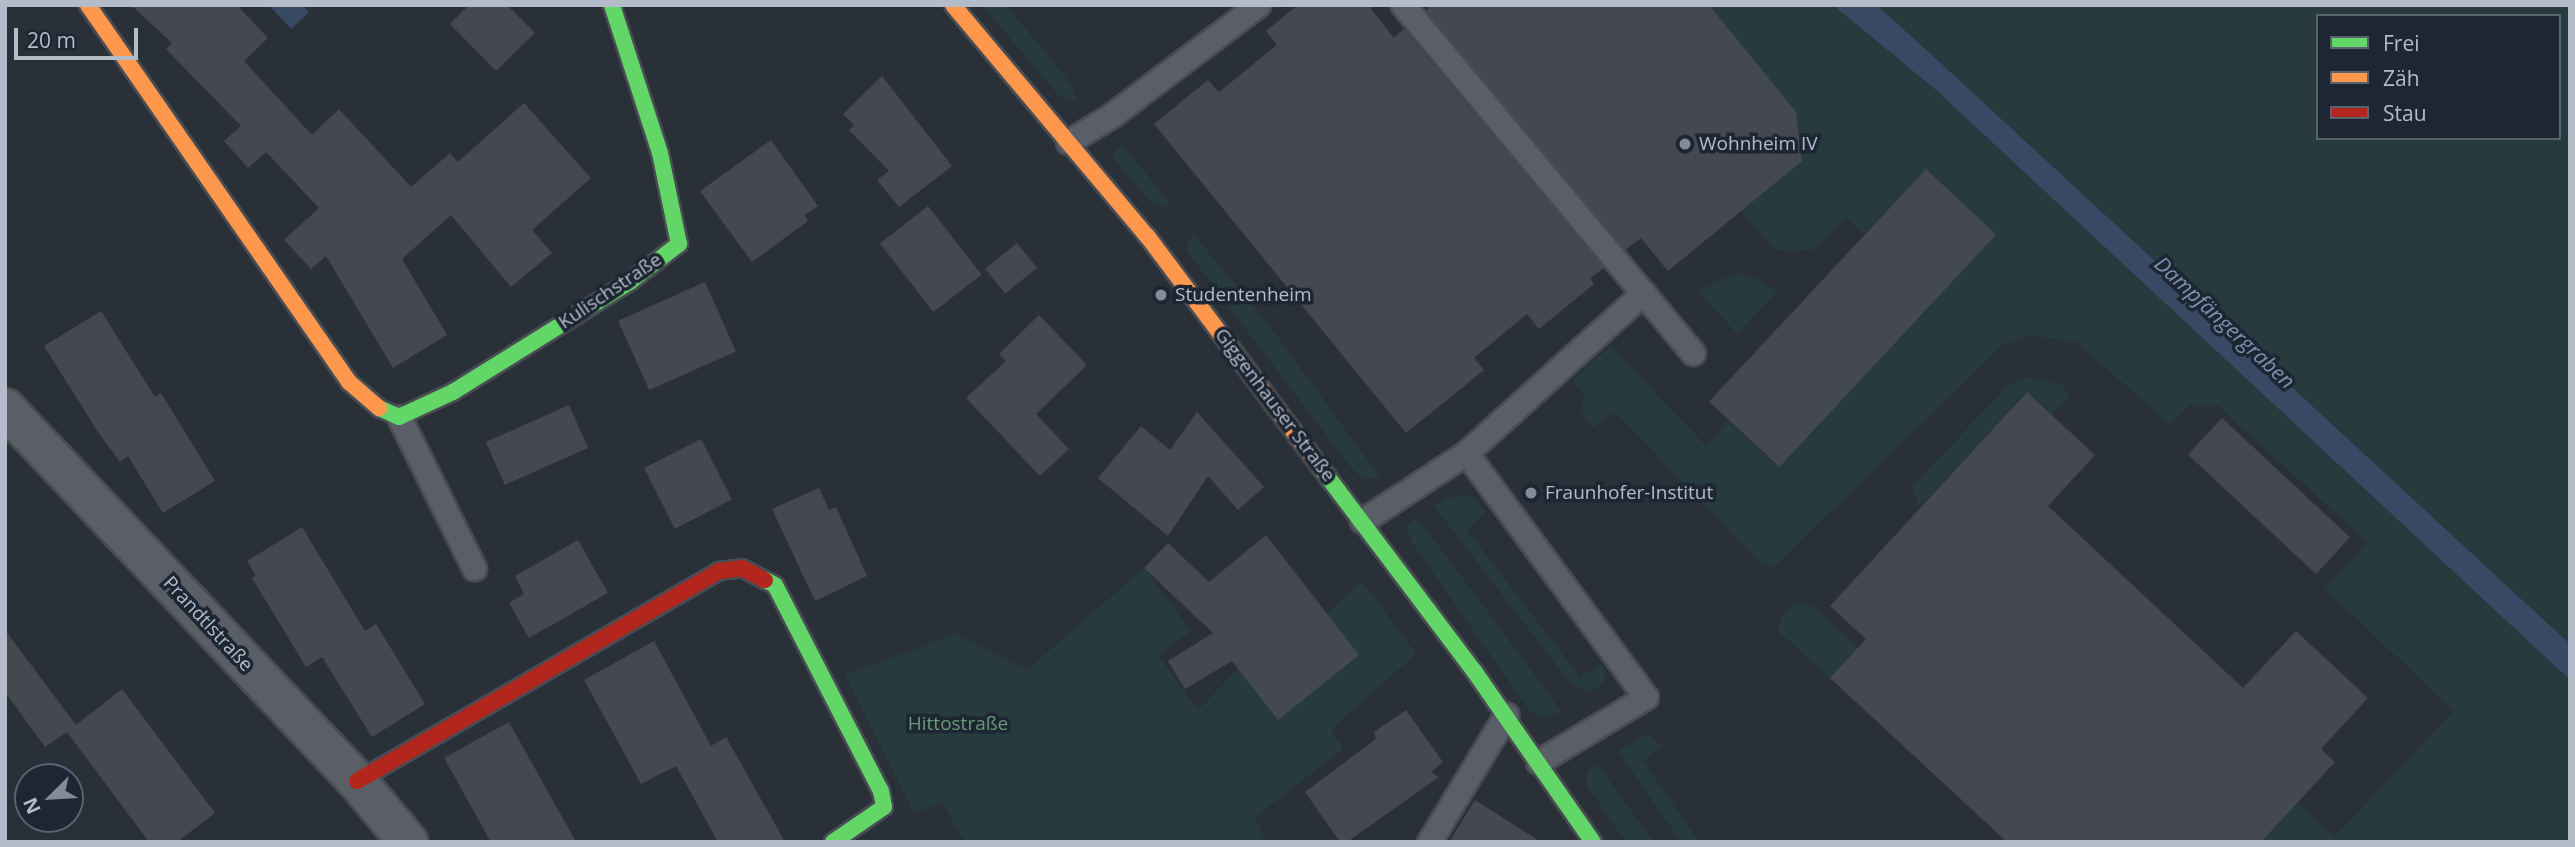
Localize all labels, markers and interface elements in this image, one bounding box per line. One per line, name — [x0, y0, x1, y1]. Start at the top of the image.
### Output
scale bar — [18, 14, 142, 58]
legend — [2316, 14, 2561, 140]
text: 20 m — [27, 26, 76, 54]
text: Frei — [2383, 29, 2420, 57]
text: Zäh — [2383, 64, 2420, 92]
text: Stau — [2383, 99, 2427, 127]
place label: Wohnheim IV — [1699, 133, 1818, 155]
marker: Wohnheim IV — [1677, 136, 1693, 152]
street label: Kulischstraße — [554, 248, 666, 334]
water label: Dampfängergraben — [2150, 251, 2300, 393]
place label: Studentenheim — [1175, 284, 1312, 306]
marker: Studentenheim — [1153, 287, 1169, 303]
street label: Giggenhauser Straße — [1210, 324, 1340, 486]
place label: Fraunhofer-Institut — [1545, 482, 1713, 504]
marker: Fraunhofer-Institut — [1523, 485, 1539, 501]
street label: Prandtlstraße — [158, 572, 258, 676]
park label: Hittostraße — [908, 713, 1008, 735]
north arrow — [14, 763, 84, 833]
text: N — [17, 793, 47, 818]

